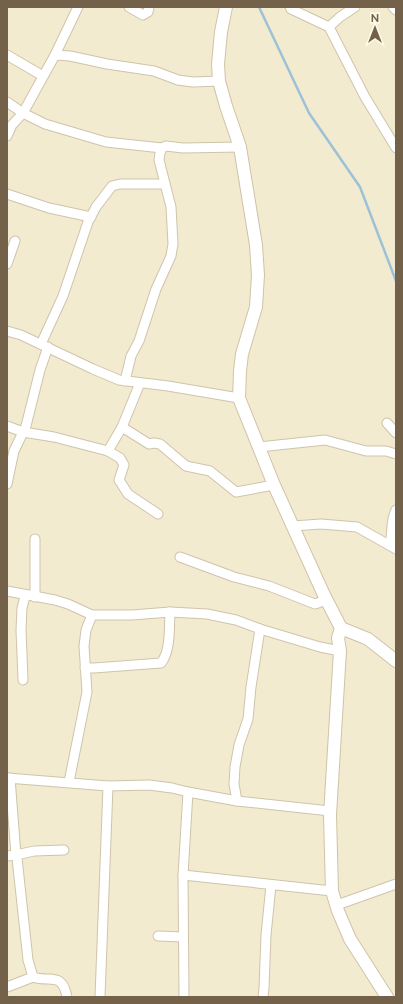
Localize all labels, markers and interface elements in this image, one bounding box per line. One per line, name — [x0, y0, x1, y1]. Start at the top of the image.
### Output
north arrow — [355, 8, 395, 48]
text: N — [371, 12, 379, 25]

